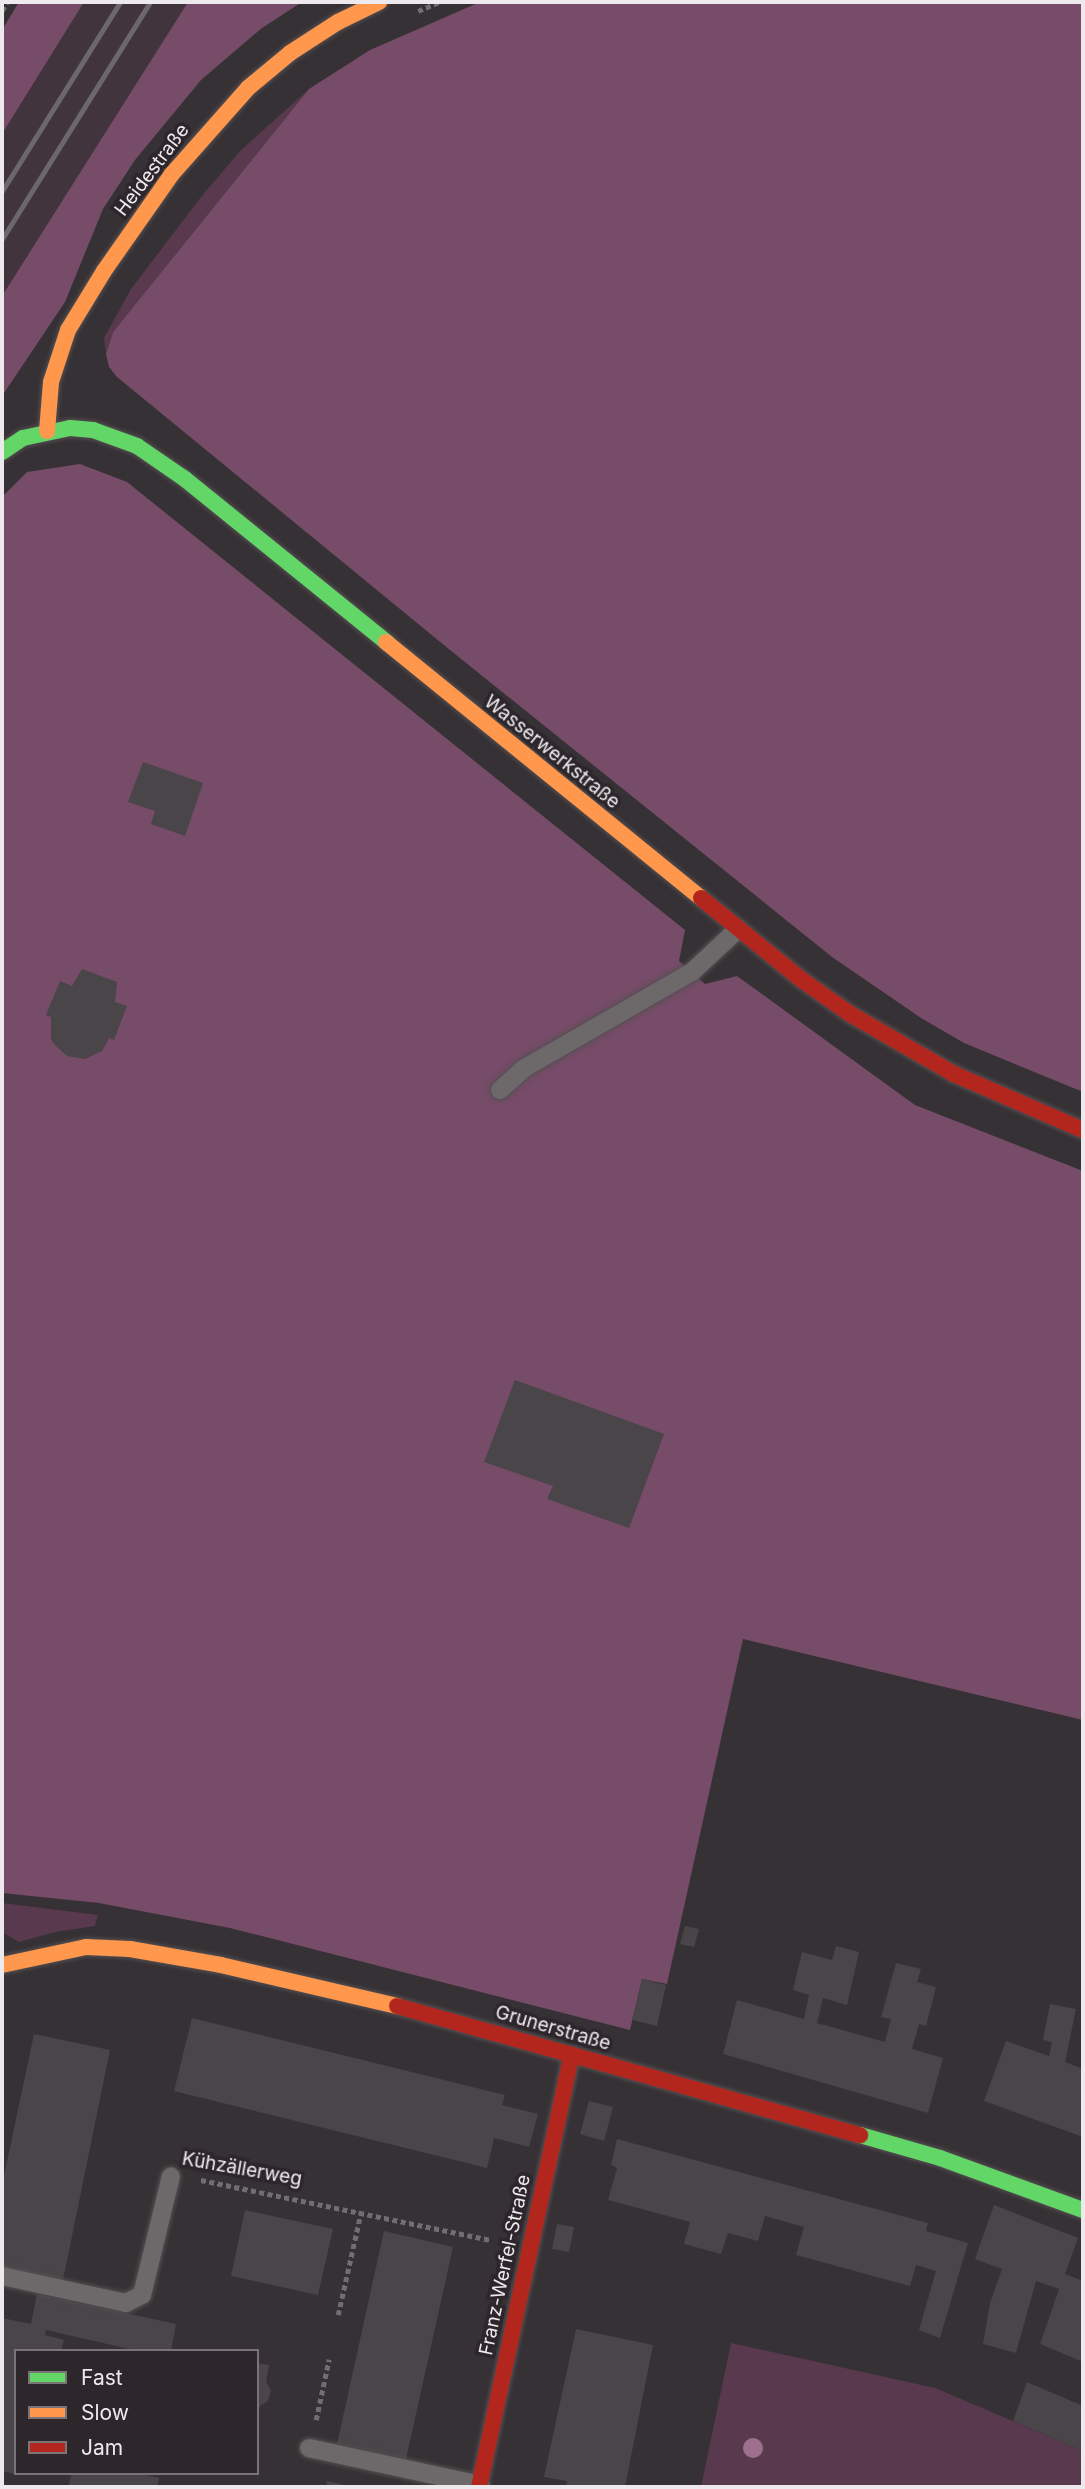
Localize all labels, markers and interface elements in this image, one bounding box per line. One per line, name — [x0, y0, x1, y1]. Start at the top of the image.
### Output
street label: Heidestraße — [110, 119, 194, 221]
street label: Wasserwerkstraße — [480, 690, 624, 814]
street label: Grunerstraße — [493, 2001, 613, 2055]
street label: Kühzällerweg — [180, 2147, 304, 2191]
street label: Franz-Werfel-Straße — [475, 2173, 535, 2357]
legend — [14, 2349, 259, 2475]
text: Fast — [81, 2365, 123, 2390]
text: Slow — [81, 2400, 129, 2425]
text: Jam — [81, 2435, 123, 2460]

